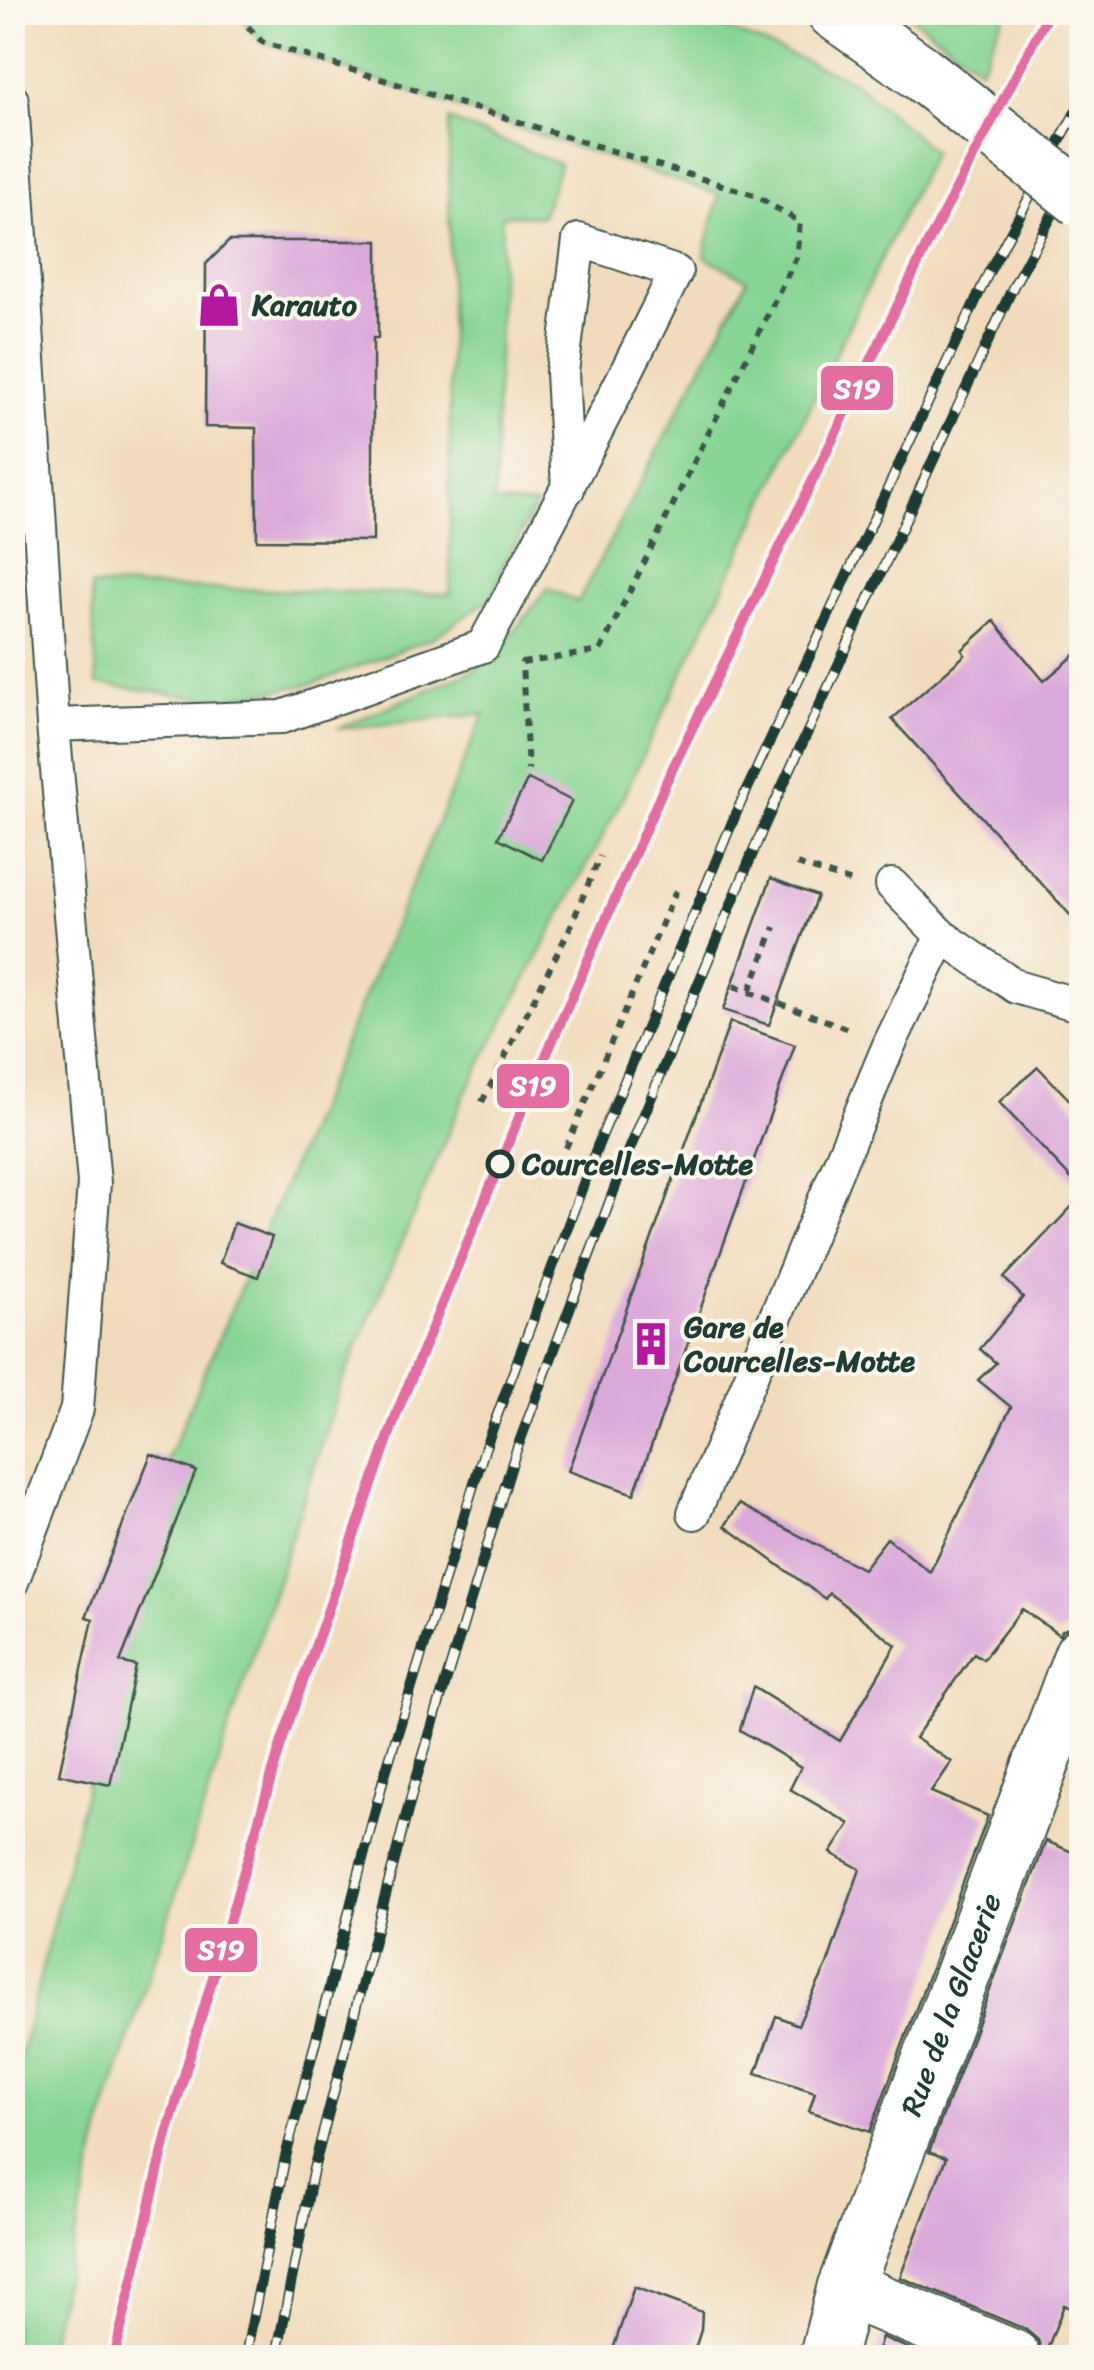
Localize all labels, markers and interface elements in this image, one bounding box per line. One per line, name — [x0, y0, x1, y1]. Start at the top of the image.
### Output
place label: Karauto — [251, 278, 358, 332]
shop icon: Karauto — [195, 281, 243, 329]
line badge: S19 — [819, 364, 895, 412]
text: S19 — [833, 364, 880, 413]
text: S19 — [509, 1061, 556, 1110]
line badge: S19 — [495, 1062, 571, 1110]
place label: Courcelles-Motte — [521, 1137, 754, 1191]
marker: Courcelles-Motte — [487, 1151, 513, 1177]
place label: Gare de Courcelles-Motte — [683, 1300, 916, 1388]
building icon: Gare de Courcelles-Motte — [627, 1320, 675, 1368]
street label: Rue de la Glacerie — [885, 1885, 1018, 2124]
text: S19 — [197, 1925, 244, 1974]
line badge: S19 — [183, 1926, 259, 1974]

